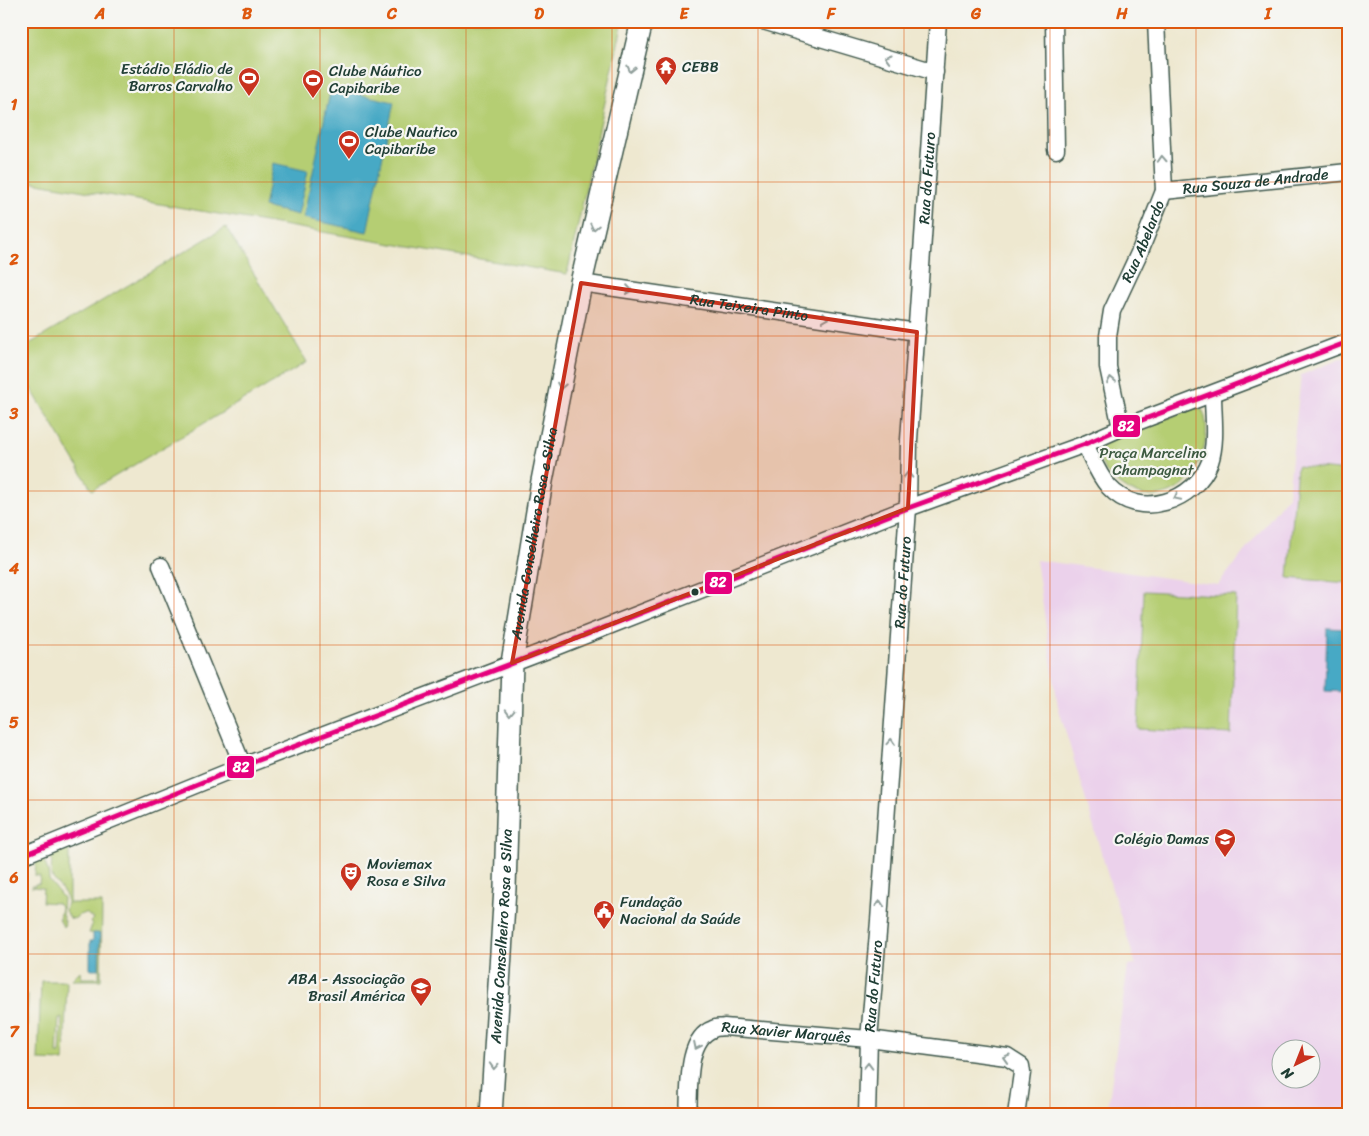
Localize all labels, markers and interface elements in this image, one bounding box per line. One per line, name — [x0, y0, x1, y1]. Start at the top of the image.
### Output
text: A — [94, 0, 105, 28]
text: B — [242, 0, 253, 28]
text: C — [386, 0, 398, 28]
text: D — [534, 0, 544, 28]
text: E — [680, 0, 690, 28]
text: F — [826, 0, 837, 28]
text: G — [970, 0, 982, 28]
text: H — [1115, 0, 1128, 28]
text: I — [1264, 0, 1273, 28]
place label: CEBB — [682, 54, 719, 80]
one-way arrow — [885, 54, 893, 64]
temple icon: CEBB — [654, 55, 678, 86]
place label: Estádio Eládio de Barros Carvalho — [121, 56, 233, 99]
place label: Clube Náutico Capibaribe — [329, 58, 422, 101]
one-way arrow — [626, 64, 637, 73]
sports icon: Estádio Eládio de Barros Carvalho — [237, 66, 261, 97]
sports icon: Clube Náutico Capibaribe — [301, 68, 325, 99]
text: 1 — [11, 90, 18, 119]
place label: Clube Nautico Capibaribe — [365, 119, 458, 162]
sports icon: Clube Nautico Capibaribe — [337, 129, 361, 160]
street label: Rua do Futuro — [911, 131, 943, 225]
one-way arrow — [1157, 155, 1168, 163]
street label: Rua Souza de Andrade — [1181, 161, 1330, 202]
street label: Rua Abelardo — [1114, 196, 1172, 287]
one-way arrow — [589, 223, 600, 231]
text: 2 — [8, 245, 19, 274]
one-way arrow — [626, 284, 634, 295]
street label: Rua Teixeira Pinto — [688, 286, 811, 329]
one-way arrow — [820, 313, 829, 323]
one-way arrow — [1106, 376, 1117, 385]
one-way arrow — [556, 382, 567, 390]
text: 3 — [9, 399, 19, 428]
line badge: 82 — [1112, 414, 1141, 438]
text: 82 — [1117, 414, 1135, 439]
street label: Avenida Conselheiro Rosa e Silva — [503, 424, 565, 643]
park label: Praça Marcelino Champagnat — [1099, 440, 1207, 483]
one-way arrow — [903, 471, 913, 478]
one-way arrow — [1173, 491, 1182, 501]
street label: Rua do Futuro — [887, 535, 919, 629]
text: 4 — [8, 554, 19, 583]
text: 82 — [709, 570, 727, 595]
line badge: 82 — [704, 571, 733, 595]
unlabelled marker — [690, 587, 700, 597]
text: 5 — [9, 708, 19, 737]
one-way arrow — [504, 708, 515, 716]
one-way arrow — [886, 738, 897, 746]
line badge: 82 — [226, 755, 255, 779]
text: 82 — [232, 755, 250, 780]
place label: Colégio Damas — [1115, 826, 1209, 852]
school or university icon: Colégio Damas — [1213, 827, 1237, 858]
street label: Avenida Conselheiro Rosa e Silva — [482, 828, 520, 1046]
place label: Moviemax Rosa e Silva — [367, 851, 446, 894]
theatre icon: Moviemax Rosa e Silva — [339, 861, 363, 892]
text: 6 — [8, 863, 19, 892]
place label: Fundação Nacional da Saúde — [620, 889, 741, 932]
public building icon: Fundação Nacional da Saúde — [592, 899, 616, 930]
one-way arrow — [875, 900, 886, 908]
street label: Rua do Futuro — [857, 939, 890, 1033]
place label: ABA - Associação Brasil América — [287, 966, 405, 1009]
school or university icon: ABA - Associação Brasil América — [409, 976, 433, 1007]
street label: Rua Xavier Marquês — [721, 1014, 852, 1050]
text: 7 — [9, 1017, 20, 1046]
north arrow — [1272, 1038, 1322, 1088]
one-way arrow — [693, 1040, 703, 1049]
one-way arrow — [1003, 1054, 1011, 1064]
text: N — [1275, 1060, 1300, 1086]
one-way arrow — [863, 1062, 873, 1070]
one-way arrow — [489, 1063, 500, 1071]

